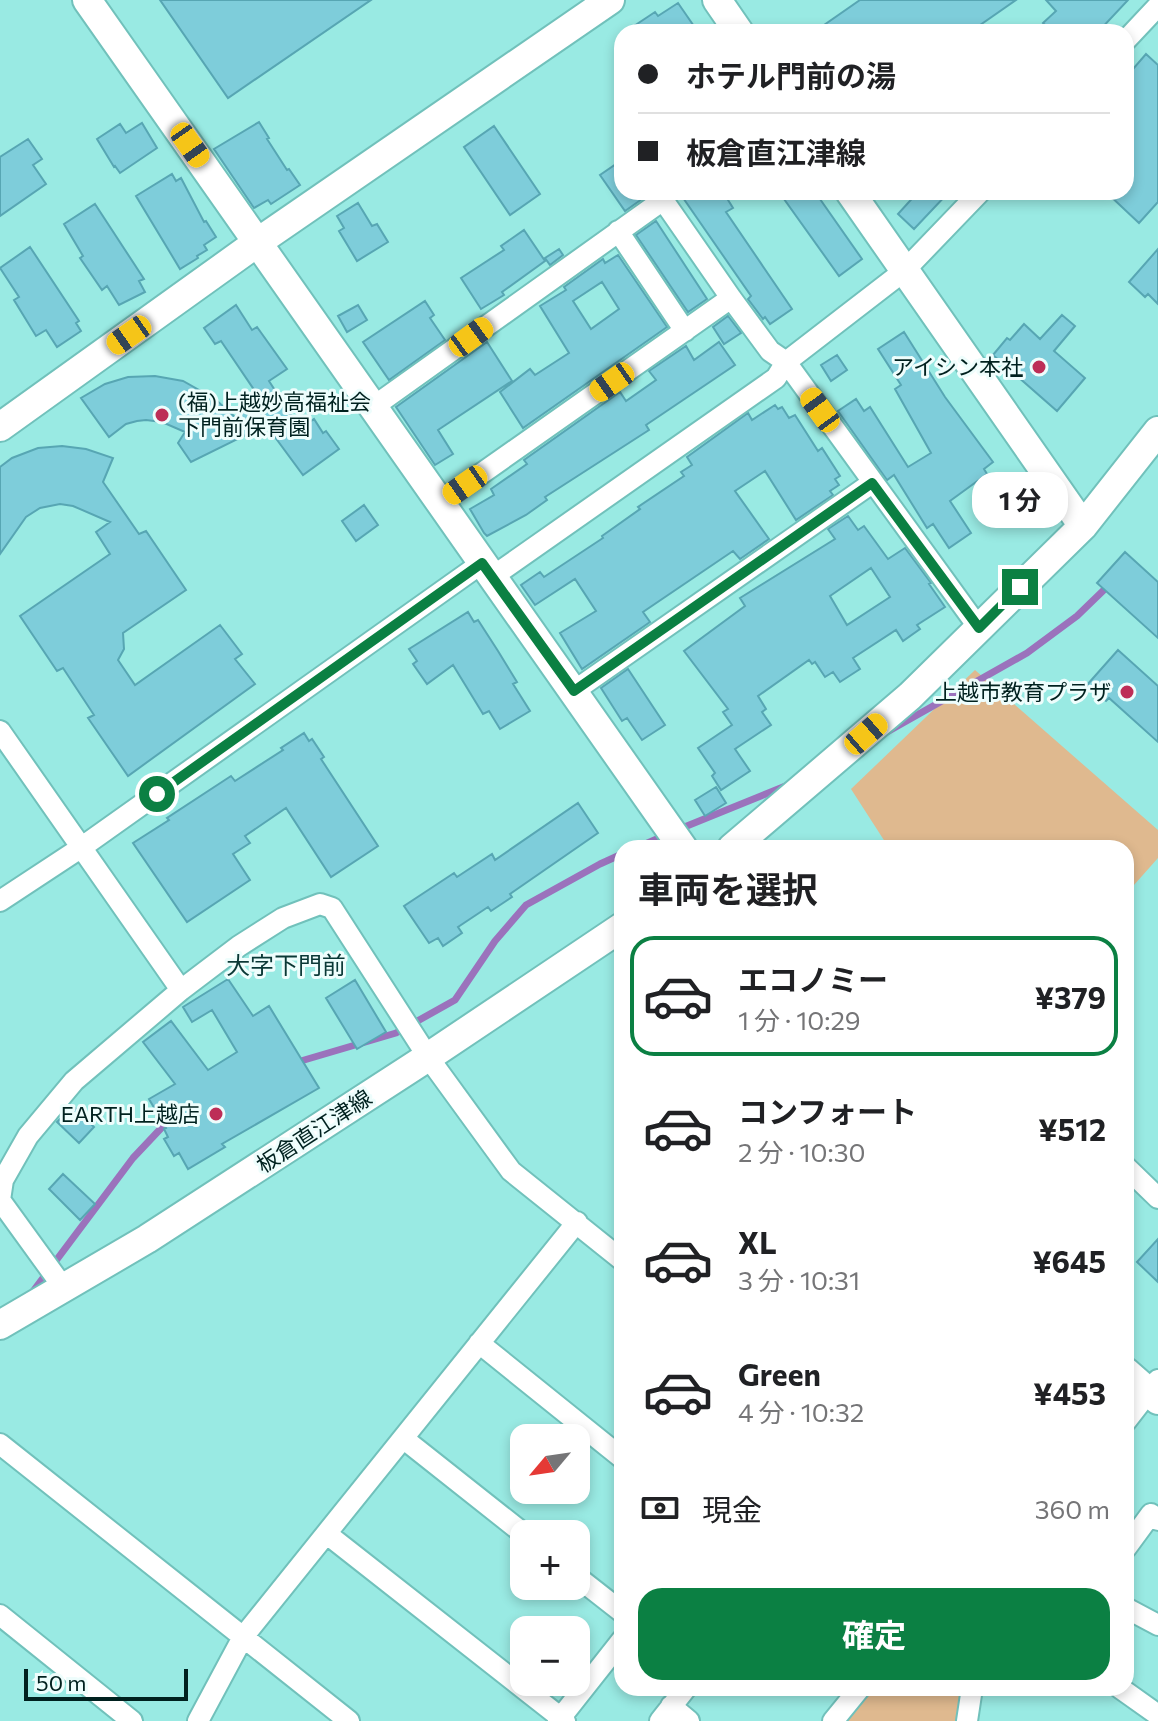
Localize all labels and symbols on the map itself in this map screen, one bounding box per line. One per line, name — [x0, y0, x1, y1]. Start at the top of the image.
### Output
car — [166, 118, 214, 172]
car — [102, 311, 156, 359]
car — [445, 313, 497, 361]
place label: アイシン本社 — [892, 353, 1023, 380]
car — [585, 358, 639, 406]
marker: アイシン本社 — [1030, 358, 1048, 376]
car — [796, 384, 844, 436]
place label: (福)上越妙高福祉会 下門前保育園 — [178, 388, 371, 440]
marker: (福)上越妙高福祉会 下門前保育園 — [153, 406, 171, 424]
car — [438, 461, 492, 509]
callout: 1 分 — [972, 471, 1068, 527]
route end — [1002, 569, 1038, 605]
place label: 上越市教育プラザ — [935, 678, 1111, 705]
marker: 上越市教育プラザ — [1118, 683, 1136, 701]
car — [840, 709, 892, 759]
route start — [139, 776, 175, 812]
district label: 大字下門前 — [226, 950, 346, 979]
street label: 板倉直江津線 — [251, 1083, 376, 1178]
place label: EARTH上越店 — [61, 1100, 200, 1127]
marker: EARTH上越店 — [207, 1105, 225, 1123]
north arrow — [510, 1424, 590, 1504]
scale bar — [24, 1665, 188, 1701]

